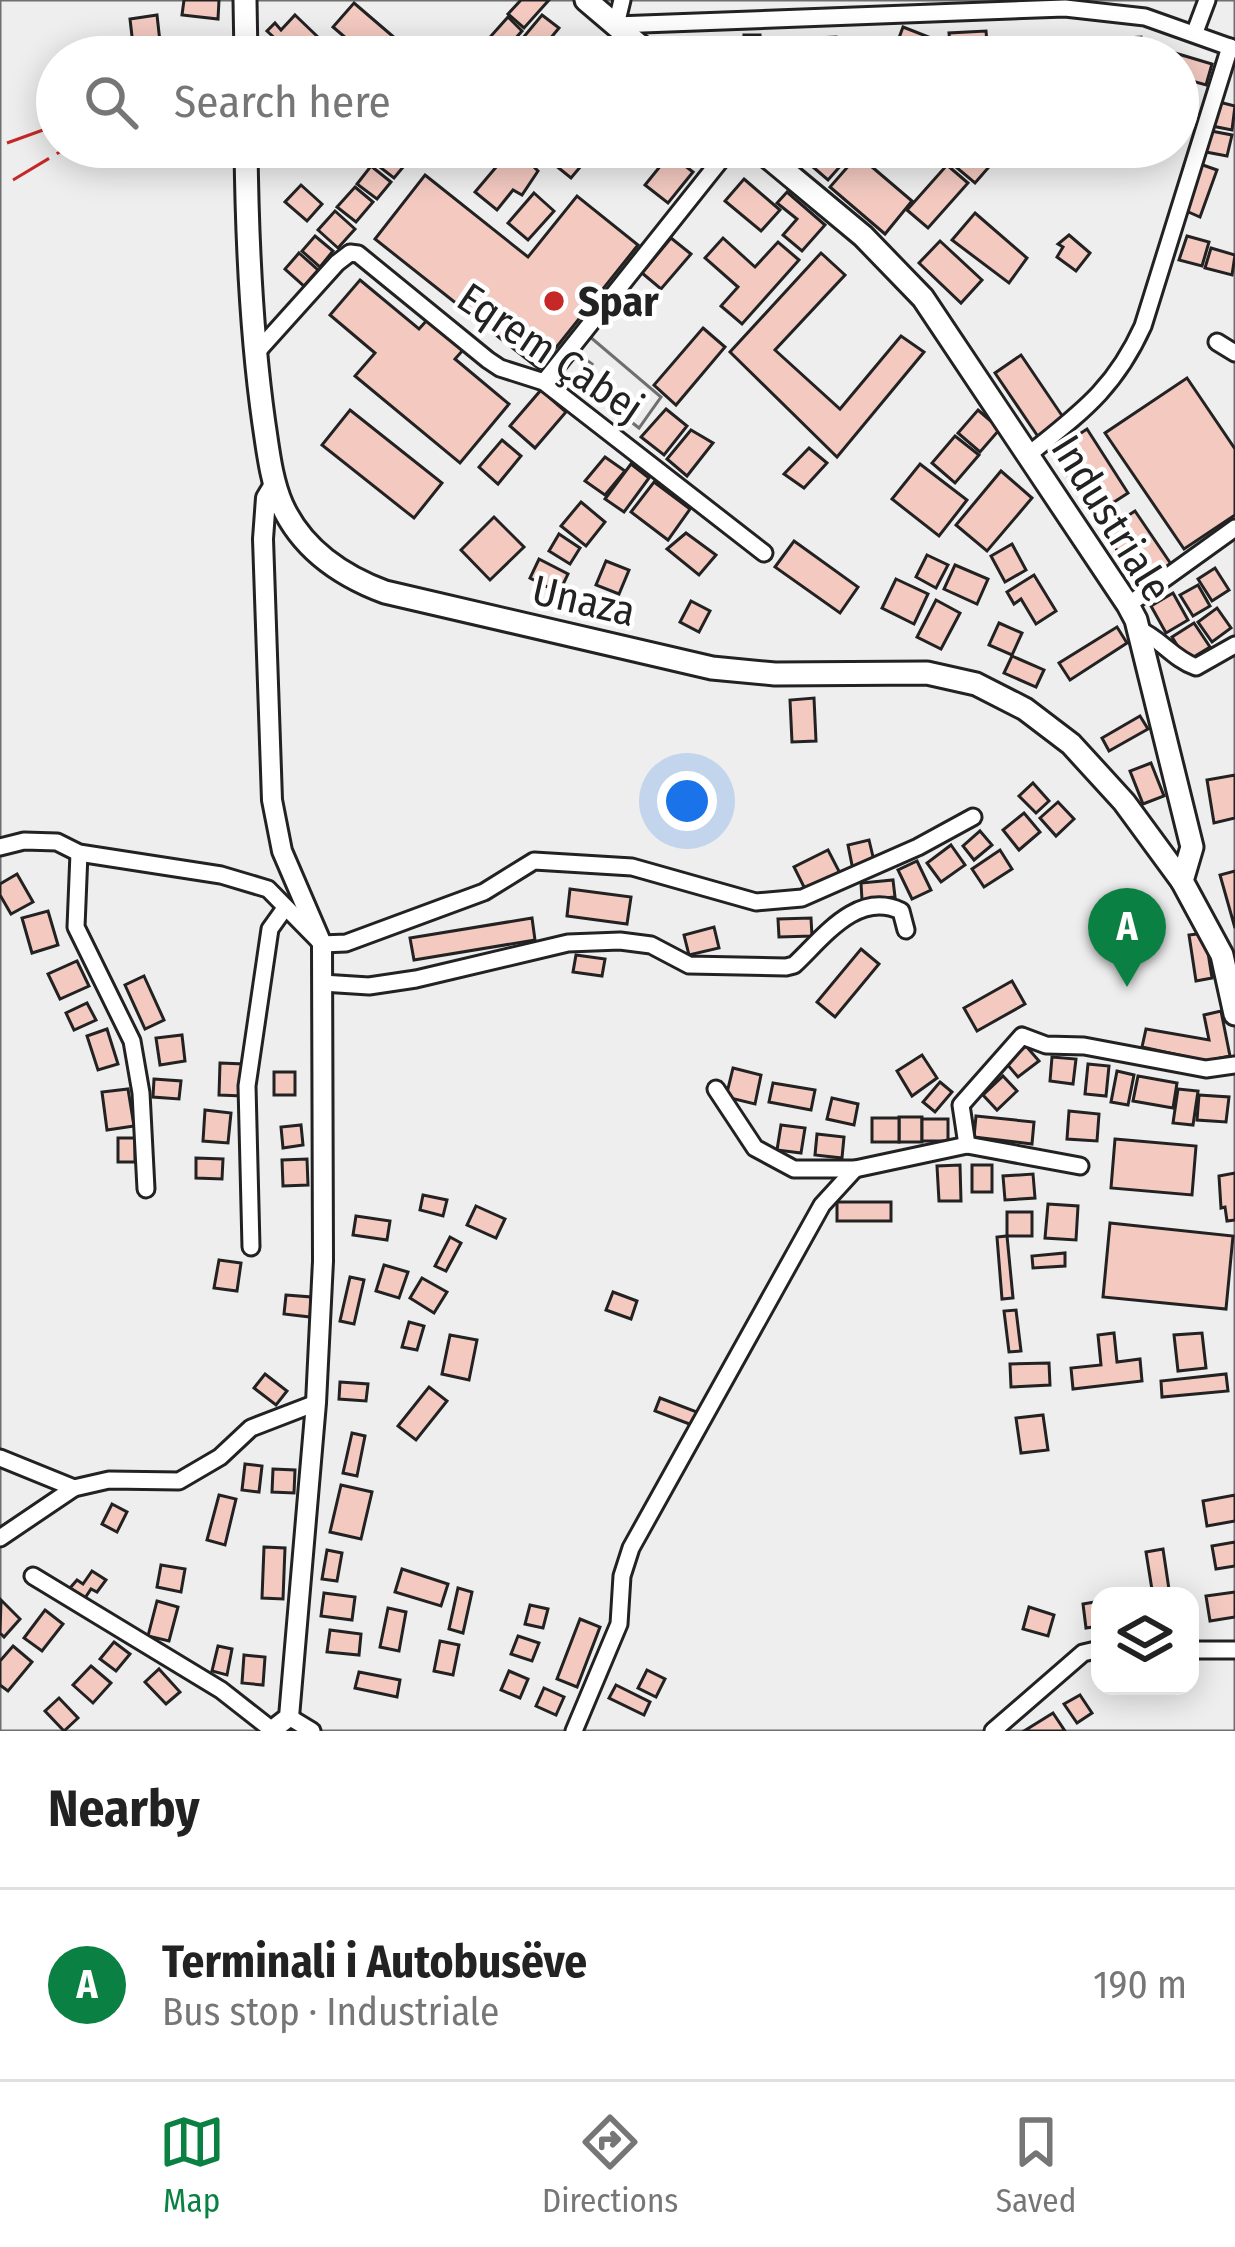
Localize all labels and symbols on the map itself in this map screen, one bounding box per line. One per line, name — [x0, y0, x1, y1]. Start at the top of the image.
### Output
street label: Eqrem Çabej — [448, 273, 653, 433]
place label: Spar — [578, 277, 659, 327]
marker: Spar — [541, 288, 567, 314]
street label: Industriale — [1041, 426, 1182, 611]
street label: Unaza — [527, 565, 640, 637]
your location — [657, 771, 717, 831]
pin: A — [1088, 888, 1166, 987]

